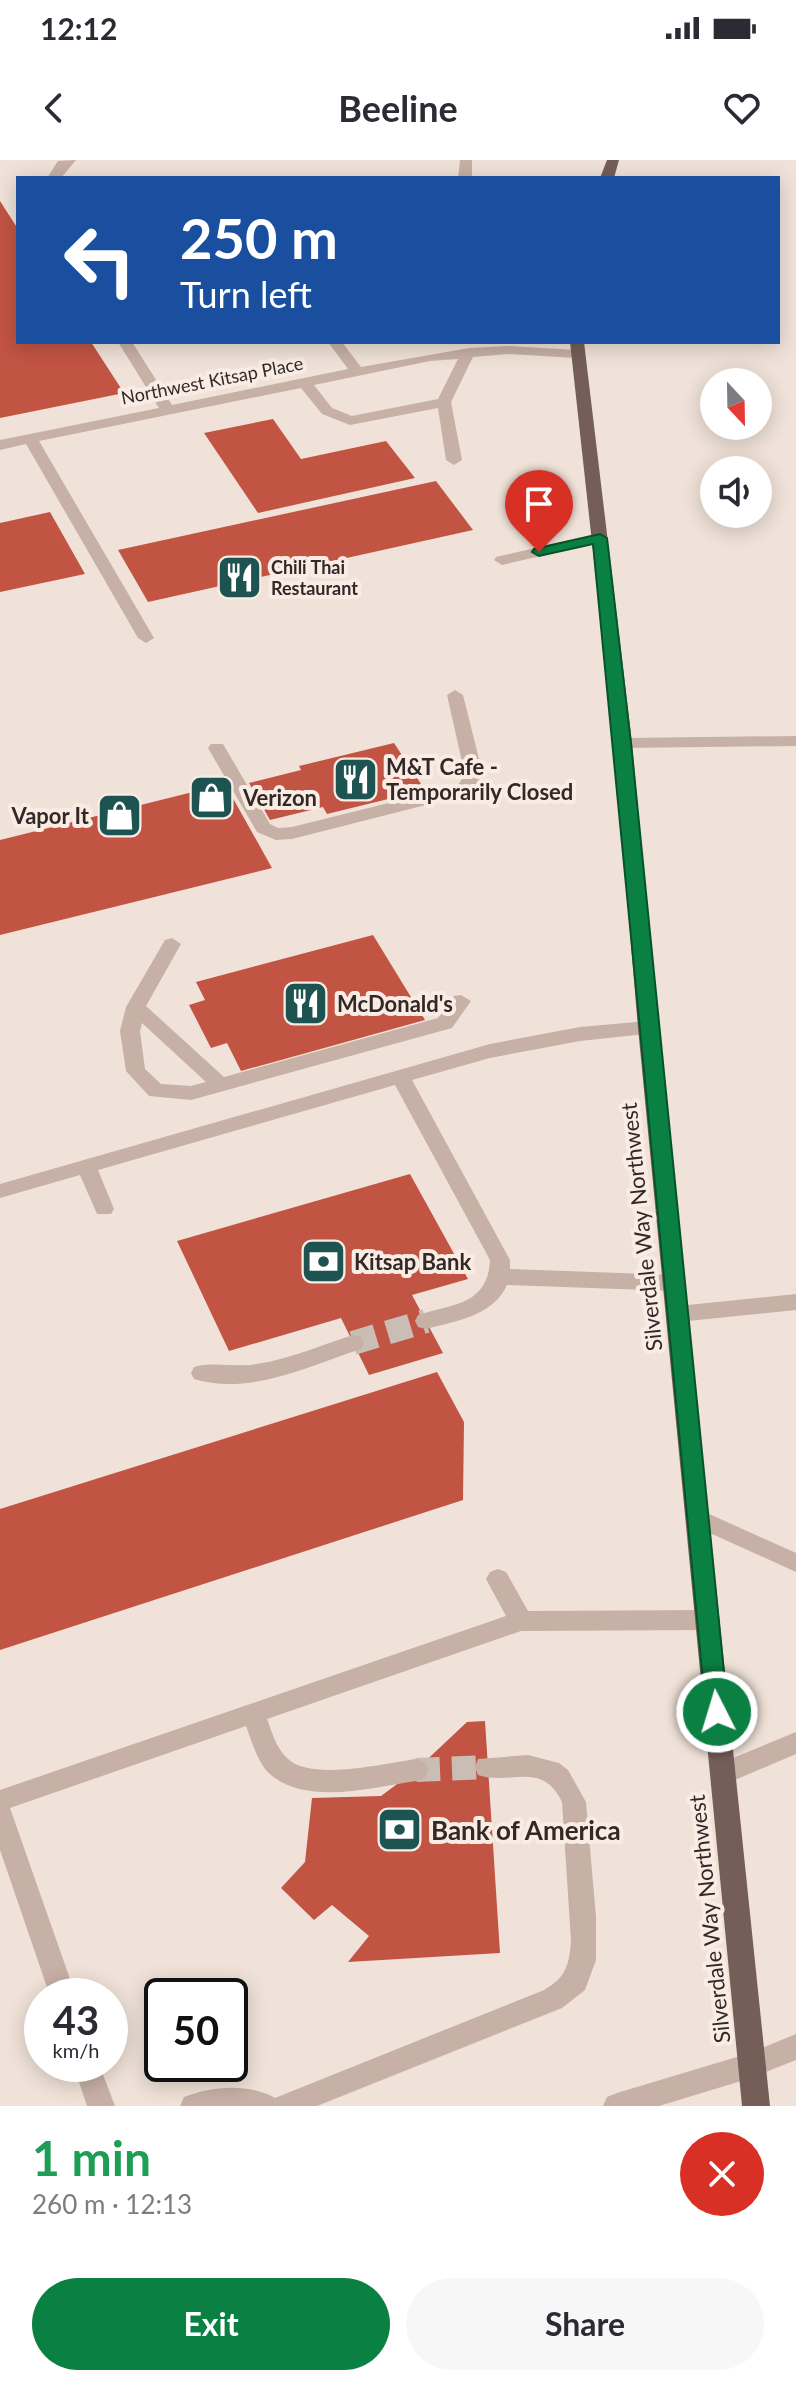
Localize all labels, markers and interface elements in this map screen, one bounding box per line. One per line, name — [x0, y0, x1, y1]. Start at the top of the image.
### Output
text: 12:12 — [40, 10, 117, 46]
icon: back — [32, 86, 76, 130]
text: Beeline — [338, 86, 458, 130]
icon: heart — [720, 86, 764, 130]
text: 250 m — [180, 204, 338, 271]
icon: left — [48, 208, 152, 312]
text: Turn left — [180, 272, 312, 316]
street label: Northwest Kitsap Place — [119, 352, 305, 408]
north arrow — [700, 368, 772, 440]
map controls — [700, 368, 772, 528]
button: sound — [700, 456, 772, 528]
pin — [505, 470, 573, 552]
icon: arrive — [517, 482, 561, 526]
restaurant icon: Chili Thai Restaurant — [216, 553, 264, 601]
place label: Chili Thai Restaurant — [271, 556, 358, 599]
place label: M&T Cafe - Temporarily Closed — [386, 753, 573, 805]
restaurant icon: M&T Cafe - Temporarily Closed — [331, 755, 379, 803]
shop icon: Verizon — [188, 773, 236, 821]
place label: Verizon — [242, 784, 317, 811]
shop icon: Vapor It — [96, 791, 144, 839]
place label: Vapor It — [11, 802, 90, 829]
restaurant icon: McDonald's — [282, 979, 330, 1027]
place label: McDonald's — [337, 990, 453, 1017]
street label: Silverdale Way Northwest — [615, 1101, 667, 1353]
bank icon: Kitsap Bank — [299, 1237, 347, 1285]
place label: Kitsap Bank — [354, 1248, 471, 1275]
position arrow — [675, 1670, 759, 1754]
street label: Silverdale Way Northwest — [683, 1793, 735, 2045]
bank icon: Bank of America — [376, 1806, 424, 1854]
place label: Bank of America — [431, 1814, 621, 1846]
speed limit sign: 50 — [144, 1978, 248, 2082]
text: 43 — [53, 1996, 99, 2044]
text: km/h — [53, 2038, 99, 2062]
text: 1 min — [32, 2129, 151, 2186]
button: close — [680, 2132, 764, 2216]
text: 260 m · 12:13 — [32, 2188, 192, 2220]
button: Exit — [32, 2278, 390, 2370]
button: Share — [406, 2278, 764, 2370]

